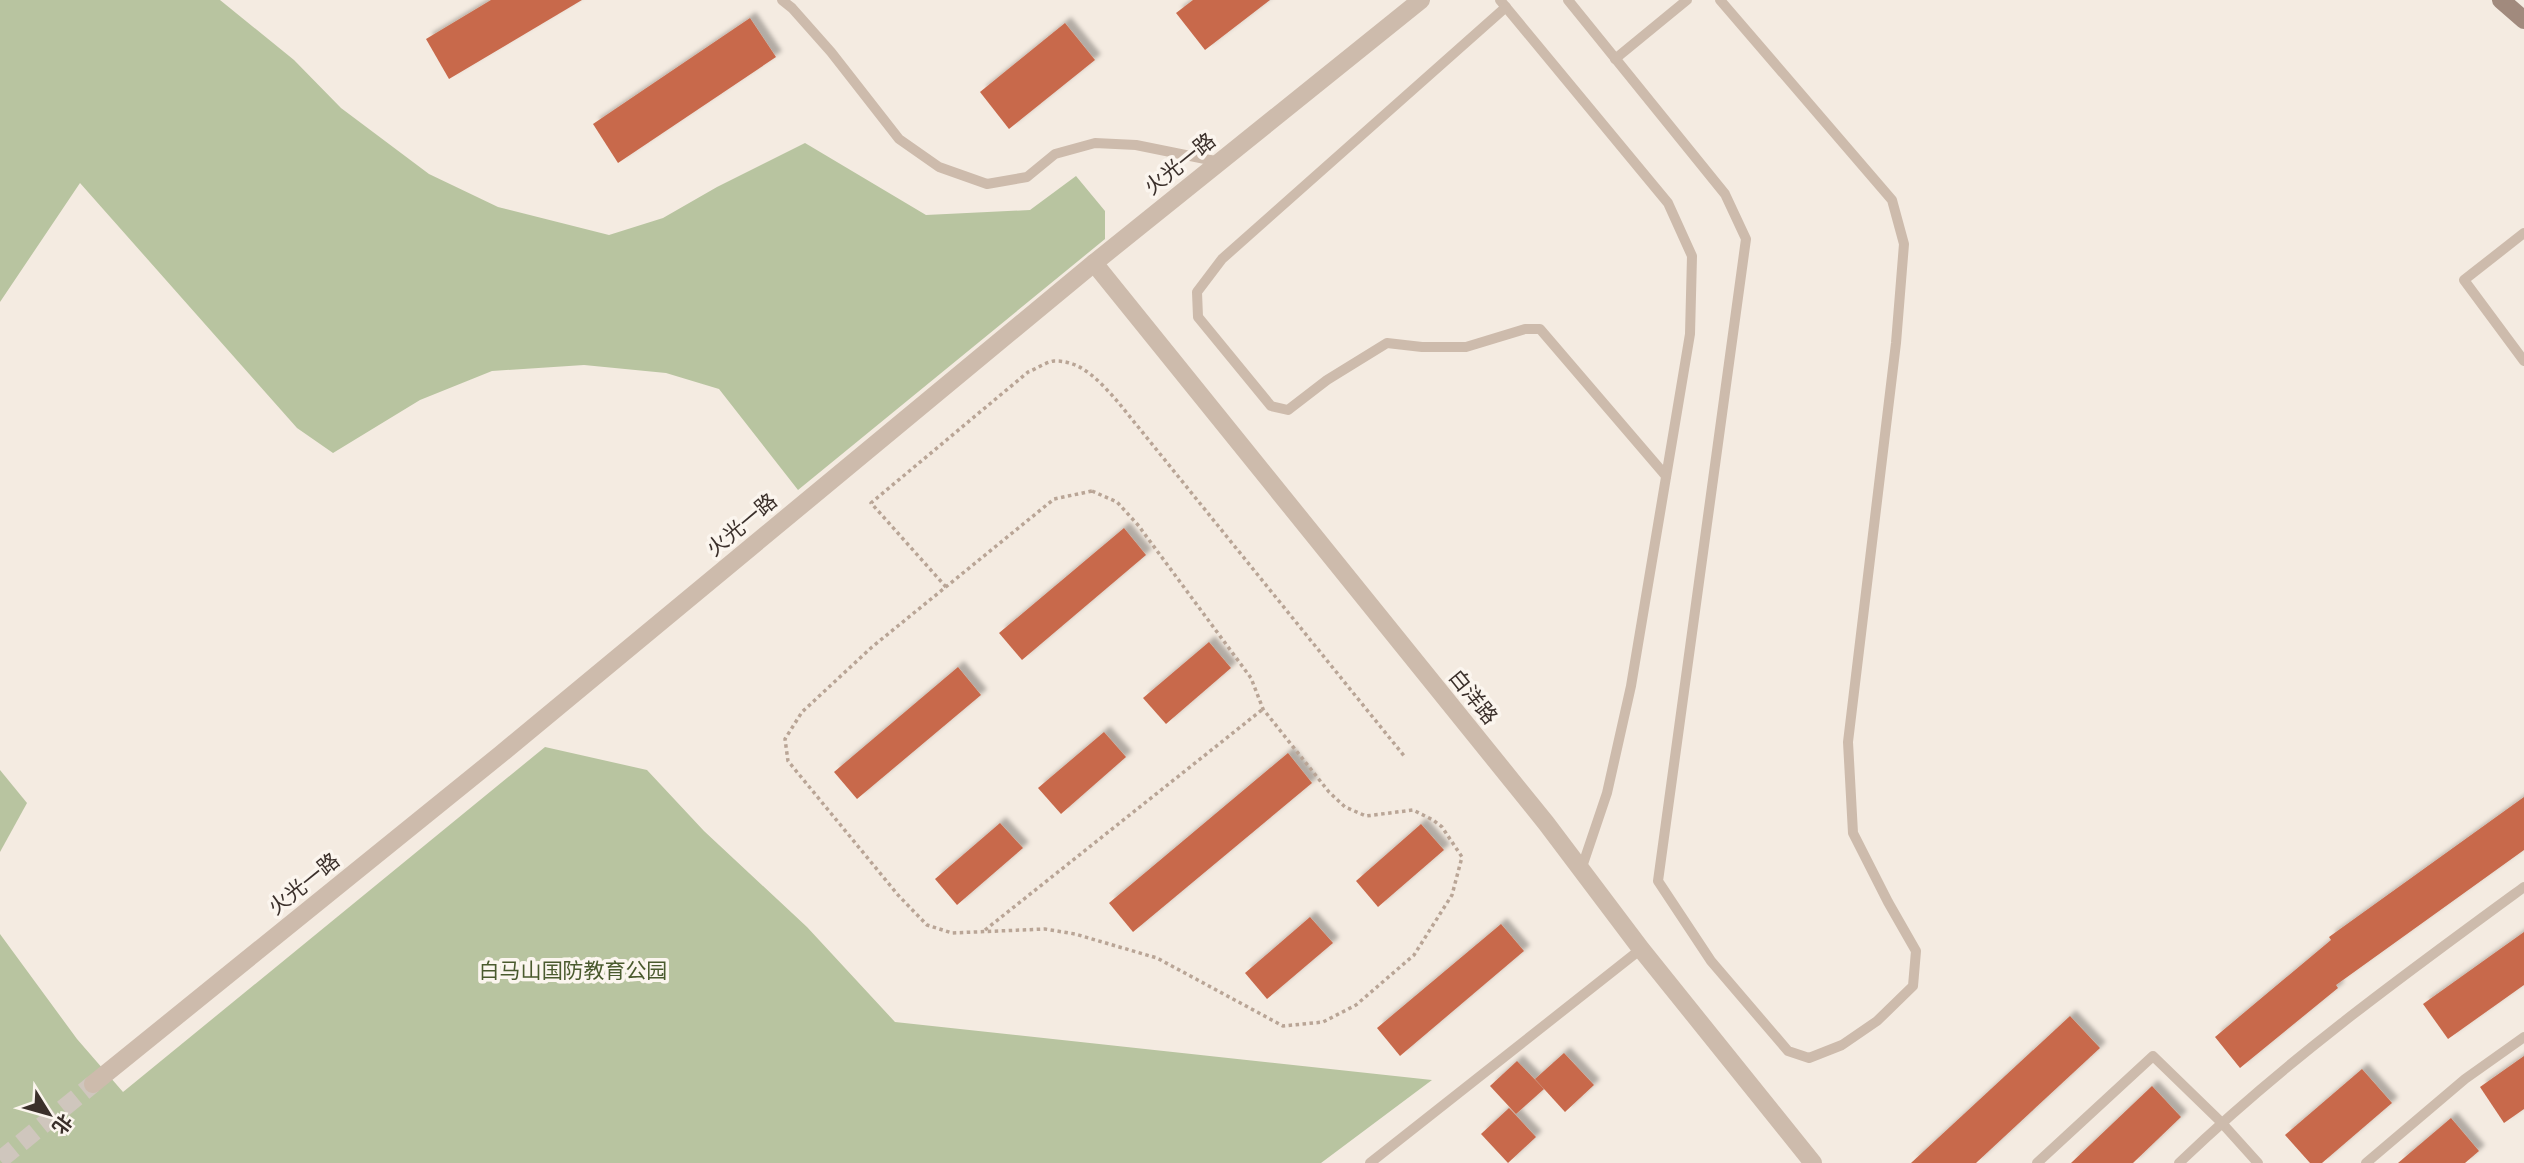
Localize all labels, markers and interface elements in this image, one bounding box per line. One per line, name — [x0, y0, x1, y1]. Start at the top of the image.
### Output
street label: 火光一路 — [1140, 128, 1220, 200]
street label: 火光一路 — [702, 489, 782, 561]
street label: 白洋路 — [1444, 665, 1502, 729]
street label: 火光一路 — [264, 848, 344, 920]
park label: 白马山国防教育公园 — [479, 959, 668, 983]
north arrow — [14, 1079, 84, 1149]
text: 北 — [47, 1109, 77, 1138]

